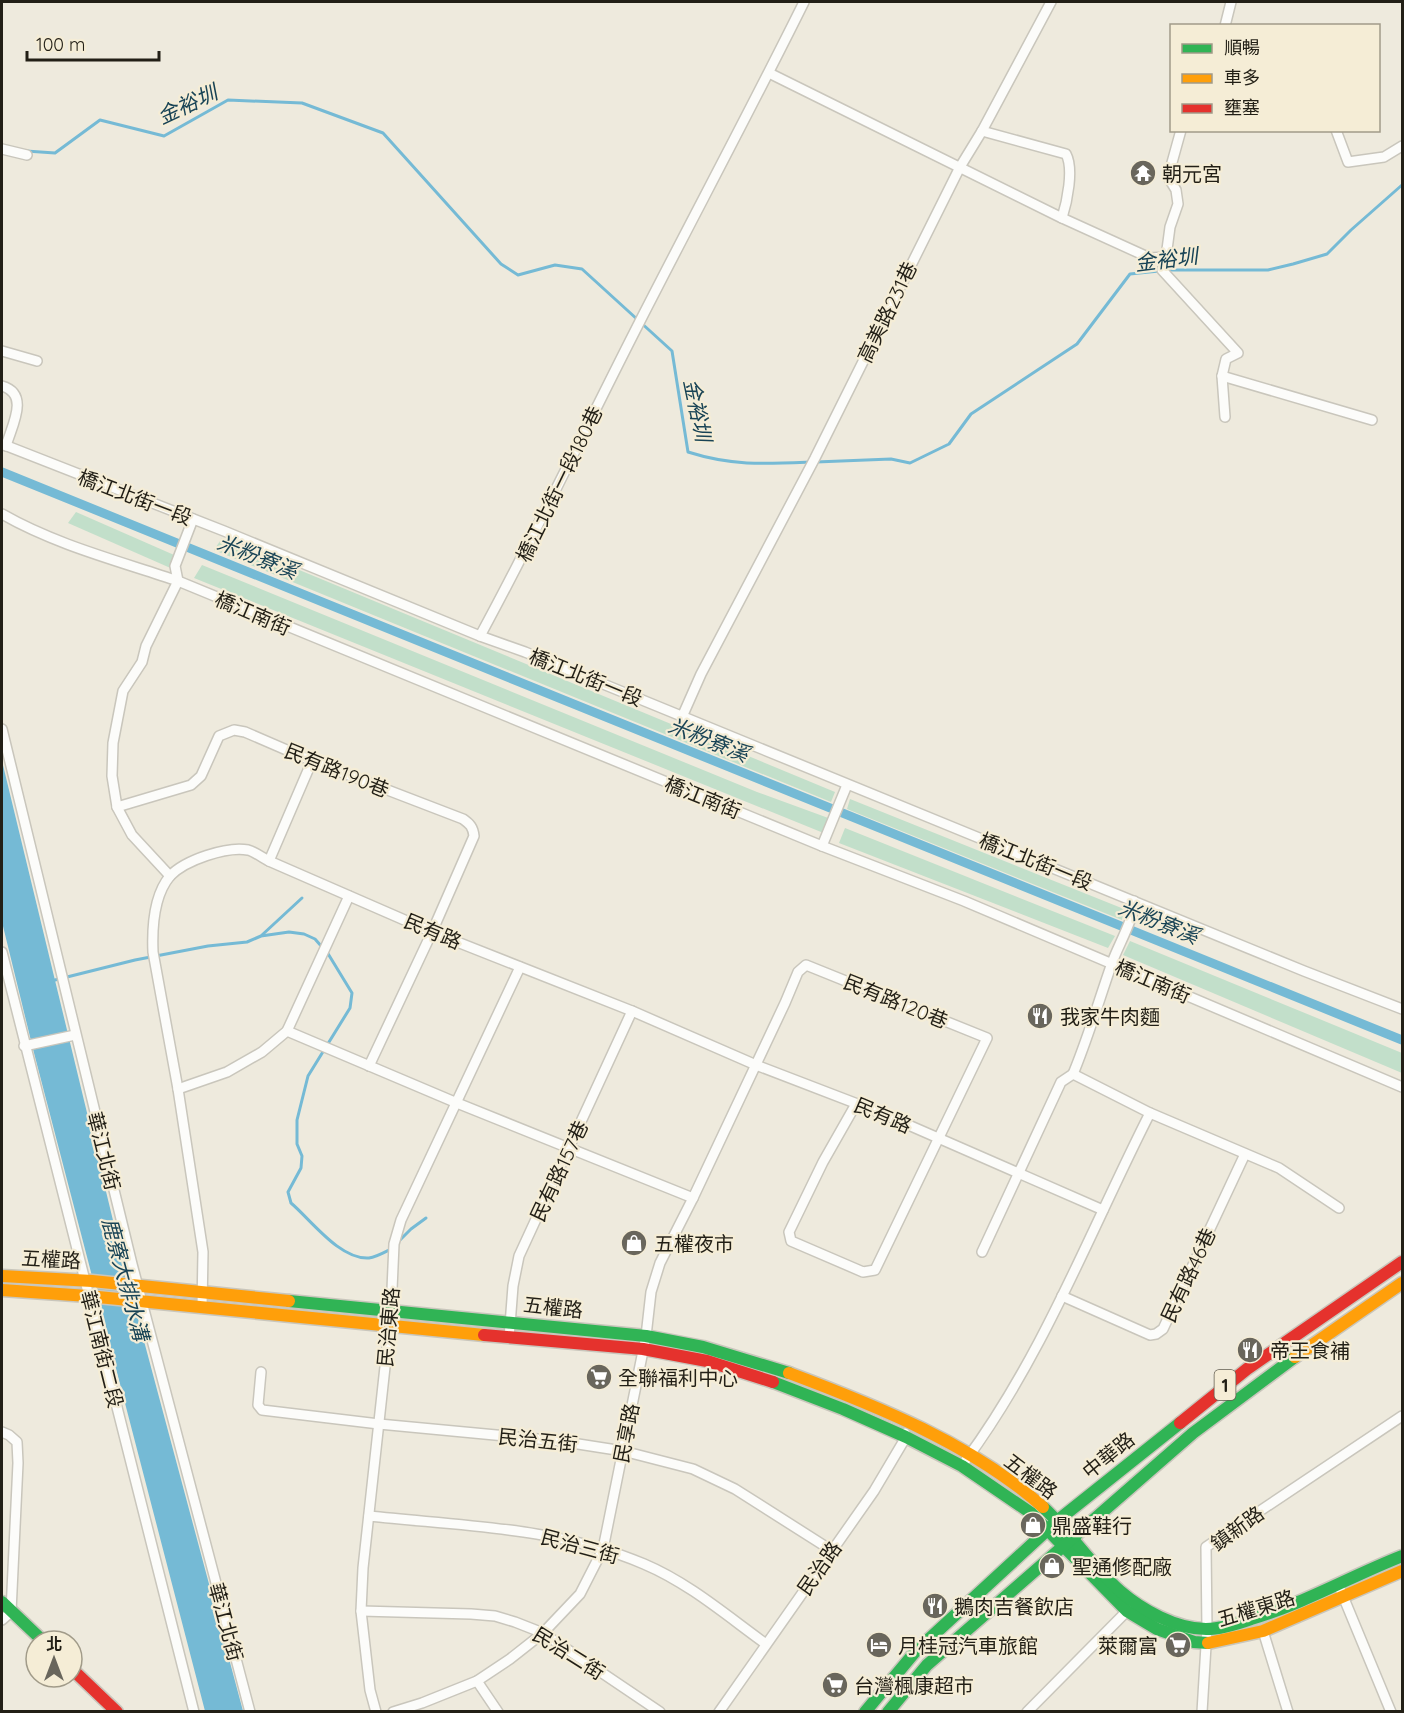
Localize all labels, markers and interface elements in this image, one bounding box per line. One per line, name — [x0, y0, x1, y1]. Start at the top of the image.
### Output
scale bar — [27, 24, 159, 62]
legend — [1170, 24, 1380, 132]
text: 100 m — [36, 33, 85, 56]
text: 順暢 — [1224, 36, 1260, 59]
text: 車多 — [1224, 66, 1260, 89]
water label: 金裕圳 — [153, 78, 224, 129]
text: 壅塞 — [1224, 96, 1260, 119]
temple icon: 朝元宮 — [1128, 158, 1158, 188]
place label: 朝元宮 — [1162, 161, 1222, 186]
water label: 金裕圳 — [1133, 242, 1202, 276]
street label: 高美路231巷 — [852, 258, 922, 366]
water label: 金裕圳 — [679, 376, 718, 446]
street label: 橋江北街一段180巷 — [510, 402, 608, 566]
street label: 橋江北街一段 — [75, 464, 195, 530]
water label: 米粉寮溪 — [214, 528, 305, 585]
street label: 橋江南街 — [211, 586, 295, 640]
street label: 橋江北街一段 — [526, 643, 646, 711]
water label: 米粉寮溪 — [665, 711, 756, 768]
street label: 民有路190巷 — [281, 738, 393, 802]
street label: 橋江南街 — [661, 770, 745, 824]
street label: 橋江北街一段 — [976, 827, 1096, 895]
water label: 米粉寮溪 — [1115, 893, 1206, 950]
street label: 民有路 — [401, 908, 465, 954]
street label: 橋江南街 — [1111, 954, 1195, 1008]
street label: 民有路120巷 — [840, 969, 952, 1033]
restaurant icon: 我家牛肉麵 — [1025, 1001, 1055, 1031]
place label: 我家牛肉麵 — [1060, 1004, 1160, 1029]
street label: 民有路 — [851, 1092, 915, 1138]
street label: 華江北街 — [82, 1109, 126, 1193]
street label: 民有路157巷 — [525, 1117, 593, 1225]
water label: 鹿寮大排水溝 — [97, 1215, 156, 1346]
street label: 民有路46巷 — [1155, 1224, 1221, 1326]
shop icon: 五權夜市 — [619, 1228, 649, 1258]
place label: 五權夜市 — [654, 1231, 734, 1256]
street label: 五權路 — [20, 1245, 82, 1273]
street label: 民治東路 — [372, 1286, 404, 1368]
street label: 華江南街二段 — [75, 1288, 129, 1410]
street label: 五權路 — [522, 1291, 584, 1323]
restaurant icon: 帝王食補 — [1235, 1335, 1265, 1365]
place label: 帝王食補 — [1270, 1338, 1350, 1363]
supermarket icon: 全聯福利中心 — [584, 1362, 614, 1392]
place label: 全聯福利中心 — [618, 1365, 738, 1390]
road number: 1 — [1214, 1370, 1236, 1400]
street label: 民享路 — [608, 1401, 644, 1465]
street label: 民治五街 — [497, 1423, 579, 1457]
street label: 中華路 — [1077, 1426, 1139, 1484]
street label: 五權路 — [1000, 1448, 1062, 1504]
street label: 鎮新路 — [1205, 1500, 1269, 1556]
shop icon: 鼎盛鞋行 — [1018, 1510, 1048, 1540]
place label: 鼎盛鞋行 — [1052, 1513, 1132, 1538]
street label: 民治三街 — [538, 1524, 622, 1568]
street label: 民治路 — [792, 1536, 846, 1600]
shop icon: 聖通修配廠 — [1037, 1551, 1067, 1581]
place label: 聖通修配廠 — [1072, 1554, 1172, 1579]
street label: 華江北街 — [204, 1580, 248, 1664]
street label: 五權東路 — [1214, 1584, 1298, 1632]
restaurant icon: 鵝肉吉餐飲店 — [920, 1591, 950, 1621]
place label: 鵝肉吉餐飲店 — [954, 1594, 1074, 1619]
street label: 民治二街 — [528, 1621, 610, 1685]
north arrow — [24, 1629, 84, 1689]
hotel icon: 月桂冠汽車旅館 — [864, 1630, 894, 1660]
supermarket icon: 萊爾富 — [1163, 1630, 1193, 1660]
place label: 月桂冠汽車旅館 — [898, 1633, 1038, 1658]
place label: 萊爾富 — [1098, 1633, 1158, 1658]
text: 北 — [46, 1634, 62, 1654]
supermarket icon: 台灣楓康超市 — [820, 1670, 850, 1700]
place label: 台灣楓康超市 — [854, 1673, 974, 1698]

